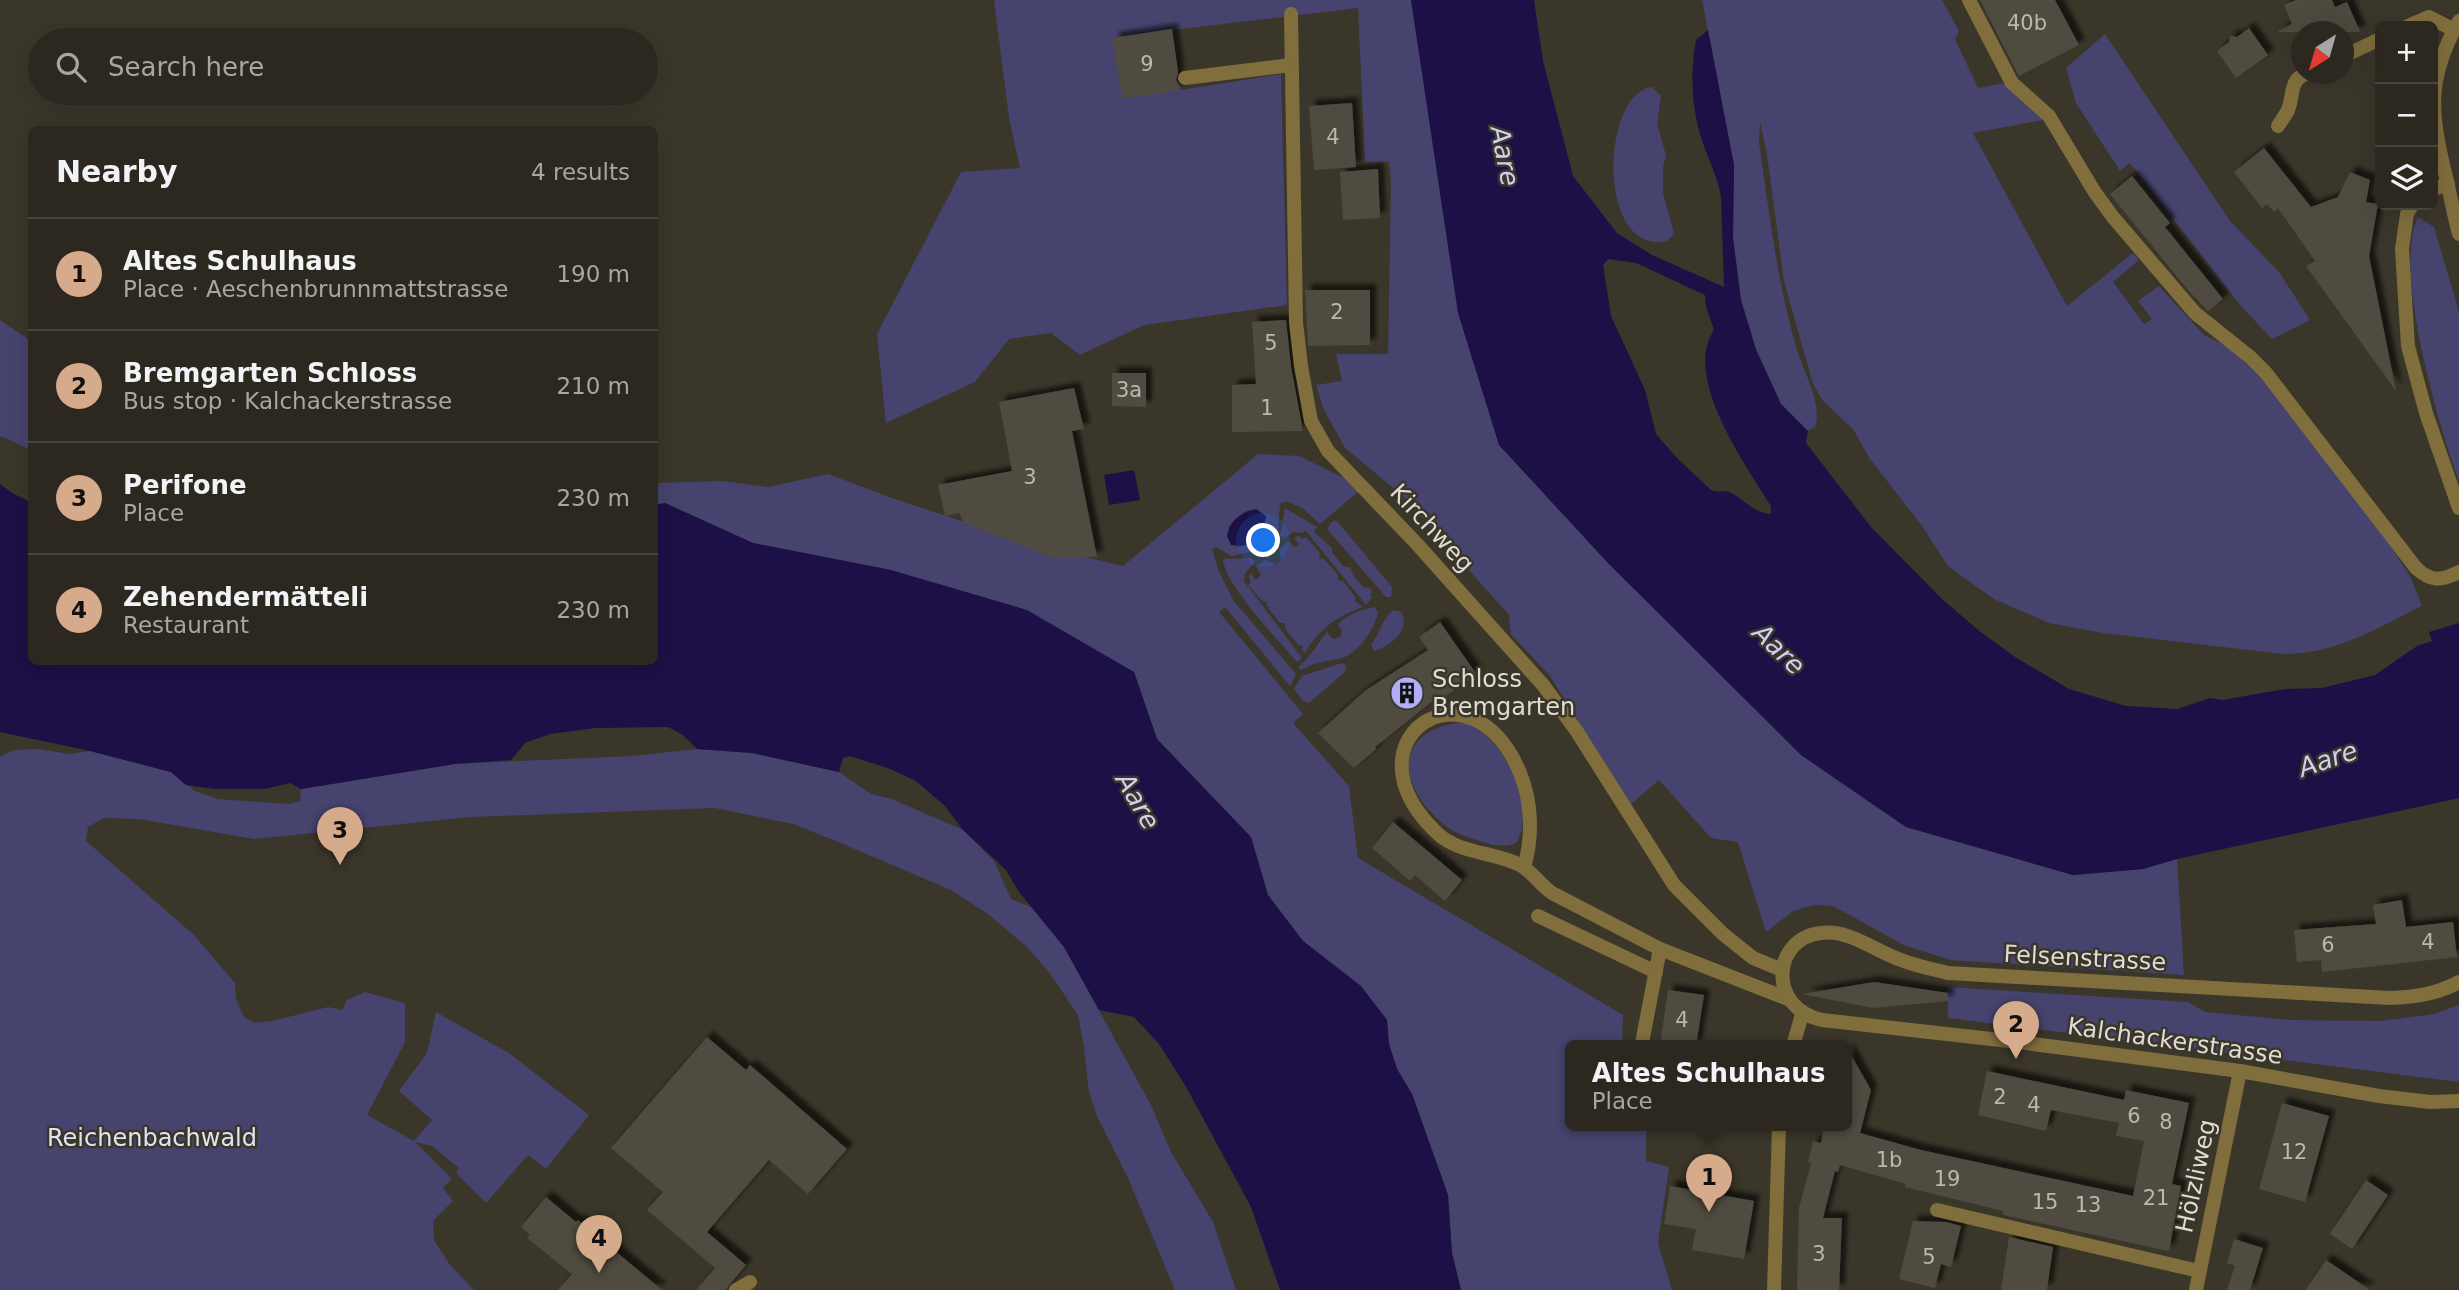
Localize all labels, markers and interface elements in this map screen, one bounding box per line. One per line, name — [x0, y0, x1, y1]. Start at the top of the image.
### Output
house number: 40b — [2007, 11, 2047, 35]
north arrow — [2291, 21, 2354, 84]
map controls — [2375, 21, 2438, 210]
button: + — [2375, 21, 2438, 84]
search box — [28, 28, 658, 105]
icon: search — [52, 48, 90, 86]
text: Search here — [108, 52, 264, 82]
house number: 9 — [1140, 52, 1154, 76]
button: − — [2375, 84, 2438, 147]
water label: Aare — [1484, 122, 1525, 189]
house number: 4 — [1326, 125, 1340, 149]
button: layers — [2375, 147, 2438, 210]
text: Nearby — [56, 154, 178, 189]
text: 4 results — [531, 159, 630, 185]
text: Altes Schulhaus — [123, 246, 357, 276]
text: 1 — [71, 261, 87, 287]
text: 190 m — [556, 261, 630, 287]
text: Place · Aeschenbrunnmattstrasse — [123, 276, 509, 302]
house number: 2 — [1330, 300, 1344, 324]
house number: 5 — [1264, 331, 1278, 355]
text: Bremgarten Schloss — [123, 358, 417, 388]
text: 2 — [71, 373, 87, 399]
text: 210 m — [556, 373, 630, 399]
house number: 3a — [1116, 378, 1142, 402]
text: Bus stop · Kalchackerstrasse — [123, 388, 452, 414]
house number: 1 — [1260, 396, 1274, 420]
house number: 3 — [1023, 465, 1037, 489]
text: Perifone — [123, 470, 247, 500]
street label: Kirchweg — [1384, 478, 1480, 578]
text: 3 — [71, 485, 87, 511]
text: 230 m — [556, 485, 630, 511]
text: Place — [123, 500, 184, 526]
your location — [1246, 523, 1280, 557]
text: Zehendermätteli — [123, 582, 368, 612]
text: 4 — [71, 597, 87, 623]
text: 230 m — [556, 597, 630, 623]
text: Restaurant — [123, 612, 249, 638]
water label: Aare — [1745, 616, 1811, 681]
place label: Schloss Bremgarten — [1432, 665, 1575, 721]
building icon: Schloss Bremgarten — [1388, 674, 1426, 712]
water label: Aare — [2293, 735, 2361, 784]
water label: Aare — [1109, 766, 1166, 835]
pin: 3 — [317, 807, 363, 865]
house number: 4 — [2421, 930, 2435, 954]
house number: 6 — [2321, 933, 2335, 957]
street label: Felsenstrasse — [2003, 940, 2167, 976]
pin: 2 — [1993, 1001, 2039, 1059]
house number: 4 — [1675, 1008, 1689, 1032]
street label: Kalchackerstrasse — [2066, 1012, 2284, 1070]
popup — [1565, 1040, 1852, 1131]
text: Altes Schulhaus — [1592, 1058, 1825, 1088]
house number: 2 — [1993, 1085, 2007, 1109]
text: Place — [1592, 1088, 1653, 1114]
house number: 4 — [2027, 1093, 2041, 1117]
house number: 6 — [2127, 1104, 2141, 1128]
house number: 8 — [2159, 1110, 2173, 1134]
street label: Hölzliweg — [2170, 1117, 2222, 1235]
park label: Reichenbachwald — [47, 1124, 257, 1152]
house number: 12 — [2281, 1140, 2307, 1164]
house number: 1b — [1876, 1148, 1902, 1172]
pin: 1 — [1686, 1154, 1732, 1212]
house number: 19 — [1934, 1167, 1960, 1191]
house number: 21 — [2143, 1186, 2169, 1210]
house number: 15 — [2032, 1190, 2058, 1214]
house number: 13 — [2075, 1193, 2101, 1217]
pin: 4 — [576, 1215, 622, 1273]
house number: 3 — [1812, 1242, 1826, 1266]
house number: 5 — [1922, 1245, 1936, 1269]

